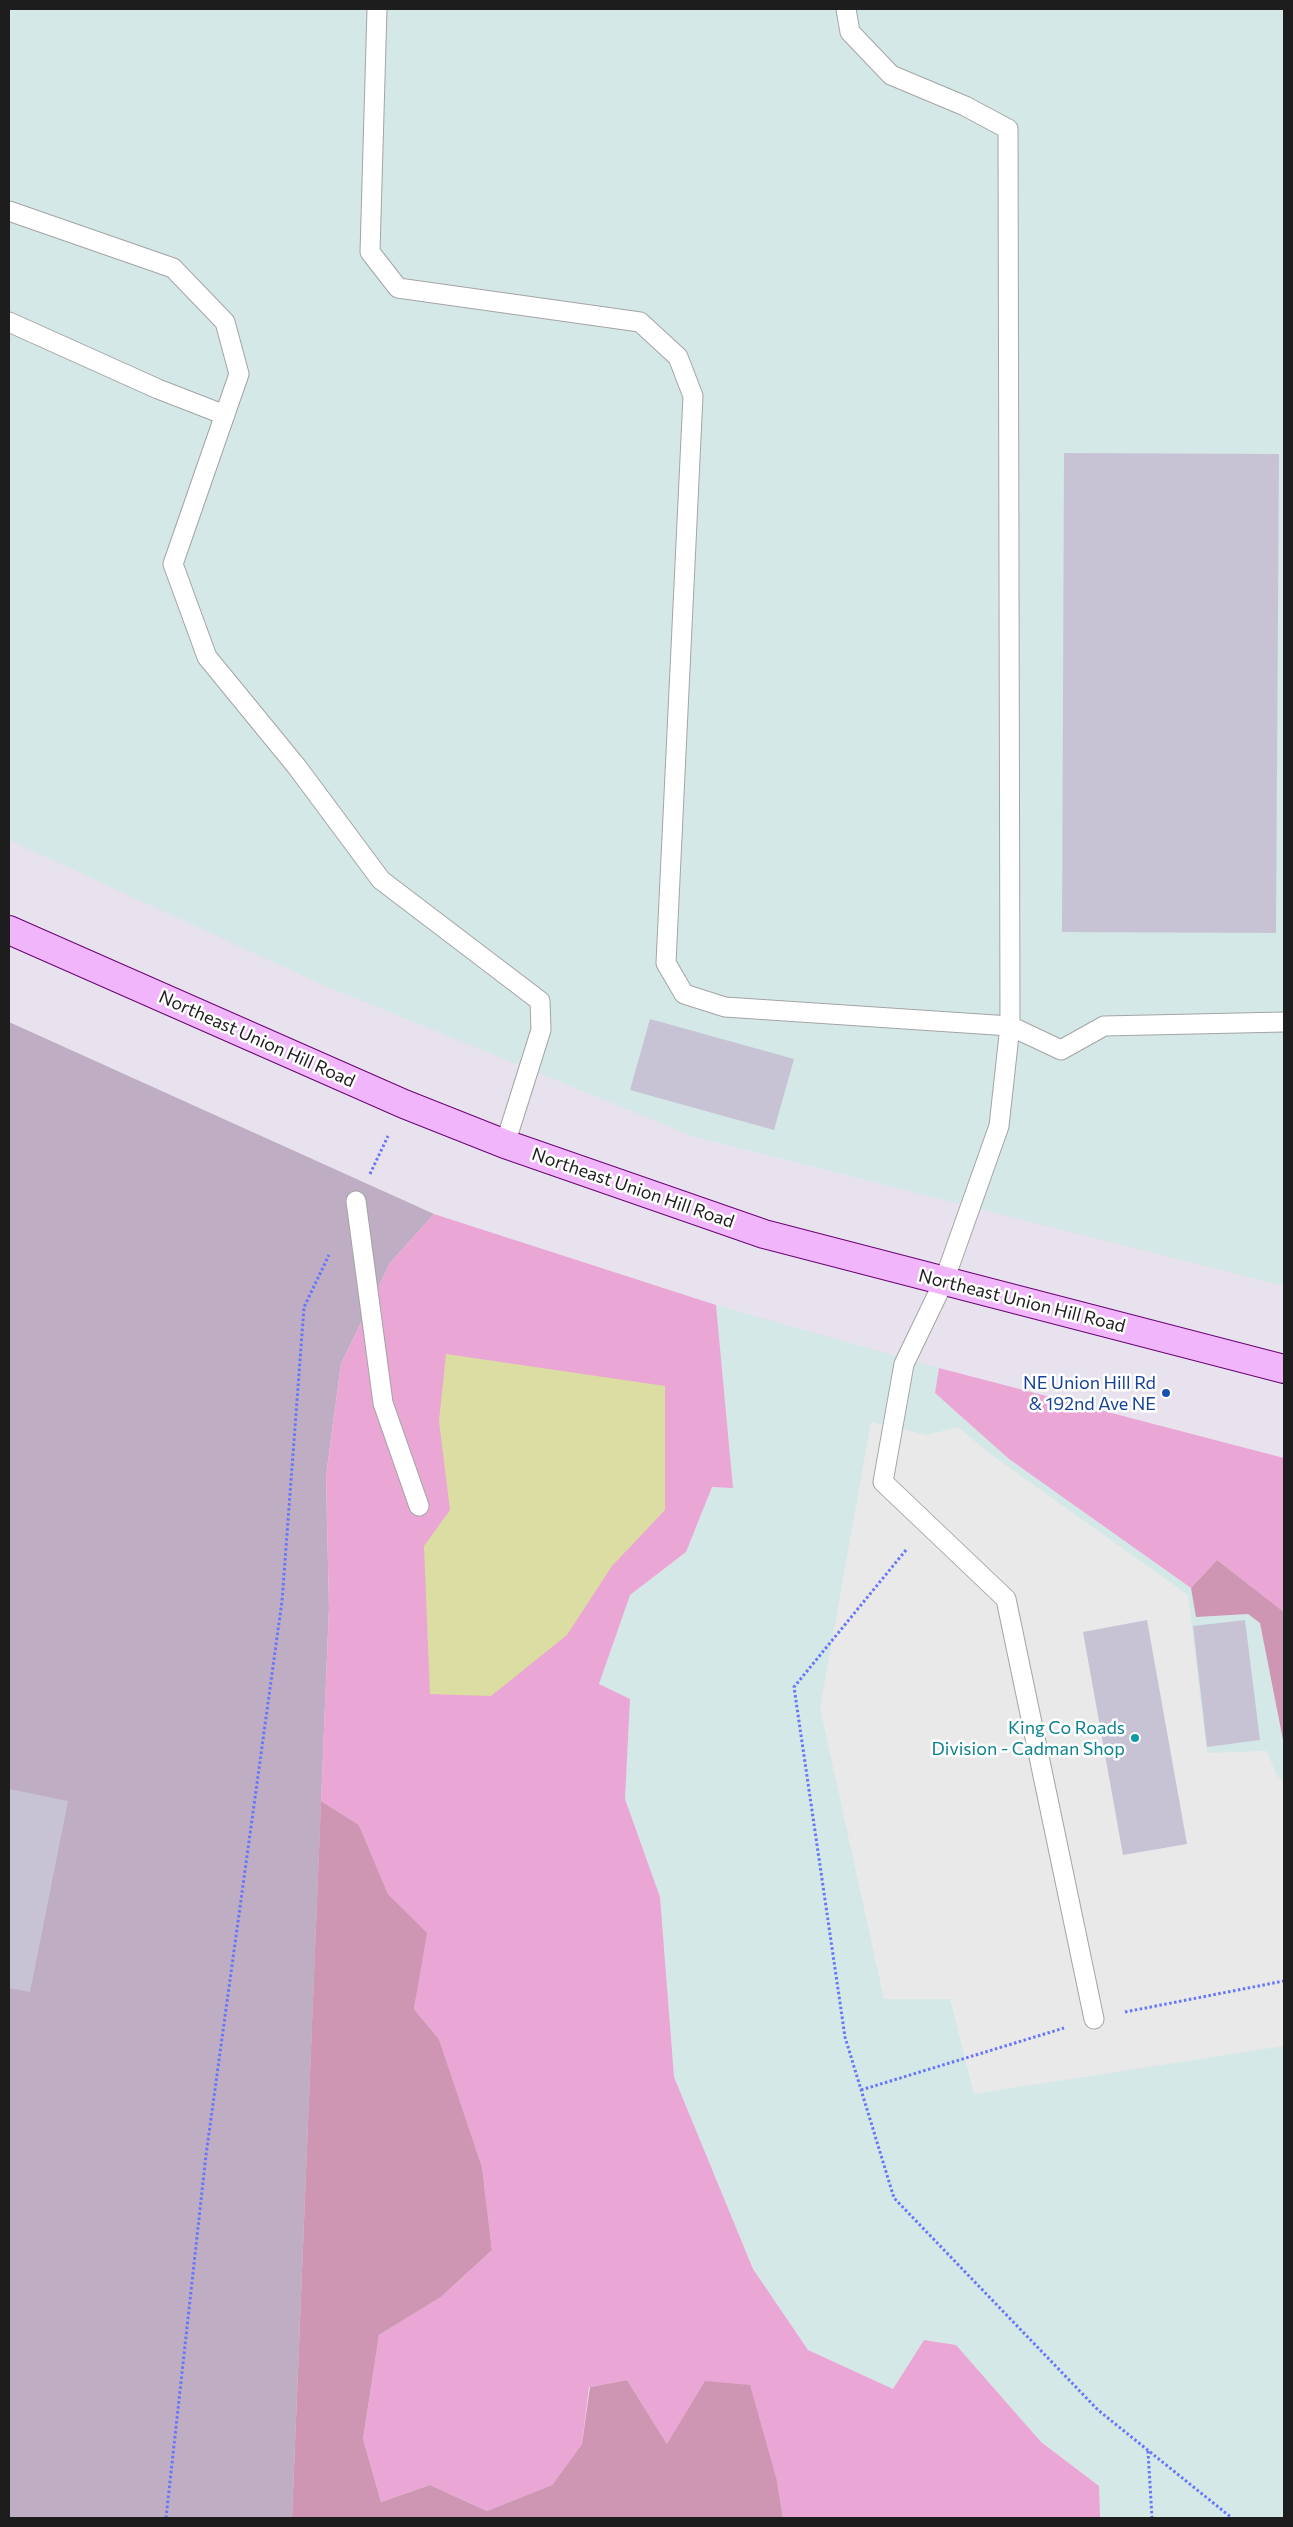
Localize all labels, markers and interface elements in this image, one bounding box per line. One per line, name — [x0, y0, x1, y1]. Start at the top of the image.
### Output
street label: Northeast Union Hill Road — [156, 986, 358, 1092]
street label: Northeast Union Hill Road — [529, 1143, 737, 1233]
street label: Northeast Union Hill Road — [916, 1265, 1128, 1337]
place label: NE Union Hill Rd & 192nd Ave NE — [1023, 1372, 1156, 1415]
marker: NE Union Hill Rd & 192nd Ave NE — [1160, 1387, 1172, 1399]
place label: King Co Roads Division - Cadman Shop — [932, 1717, 1125, 1760]
marker: King Co Roads Division - Cadman Shop — [1129, 1732, 1141, 1744]

